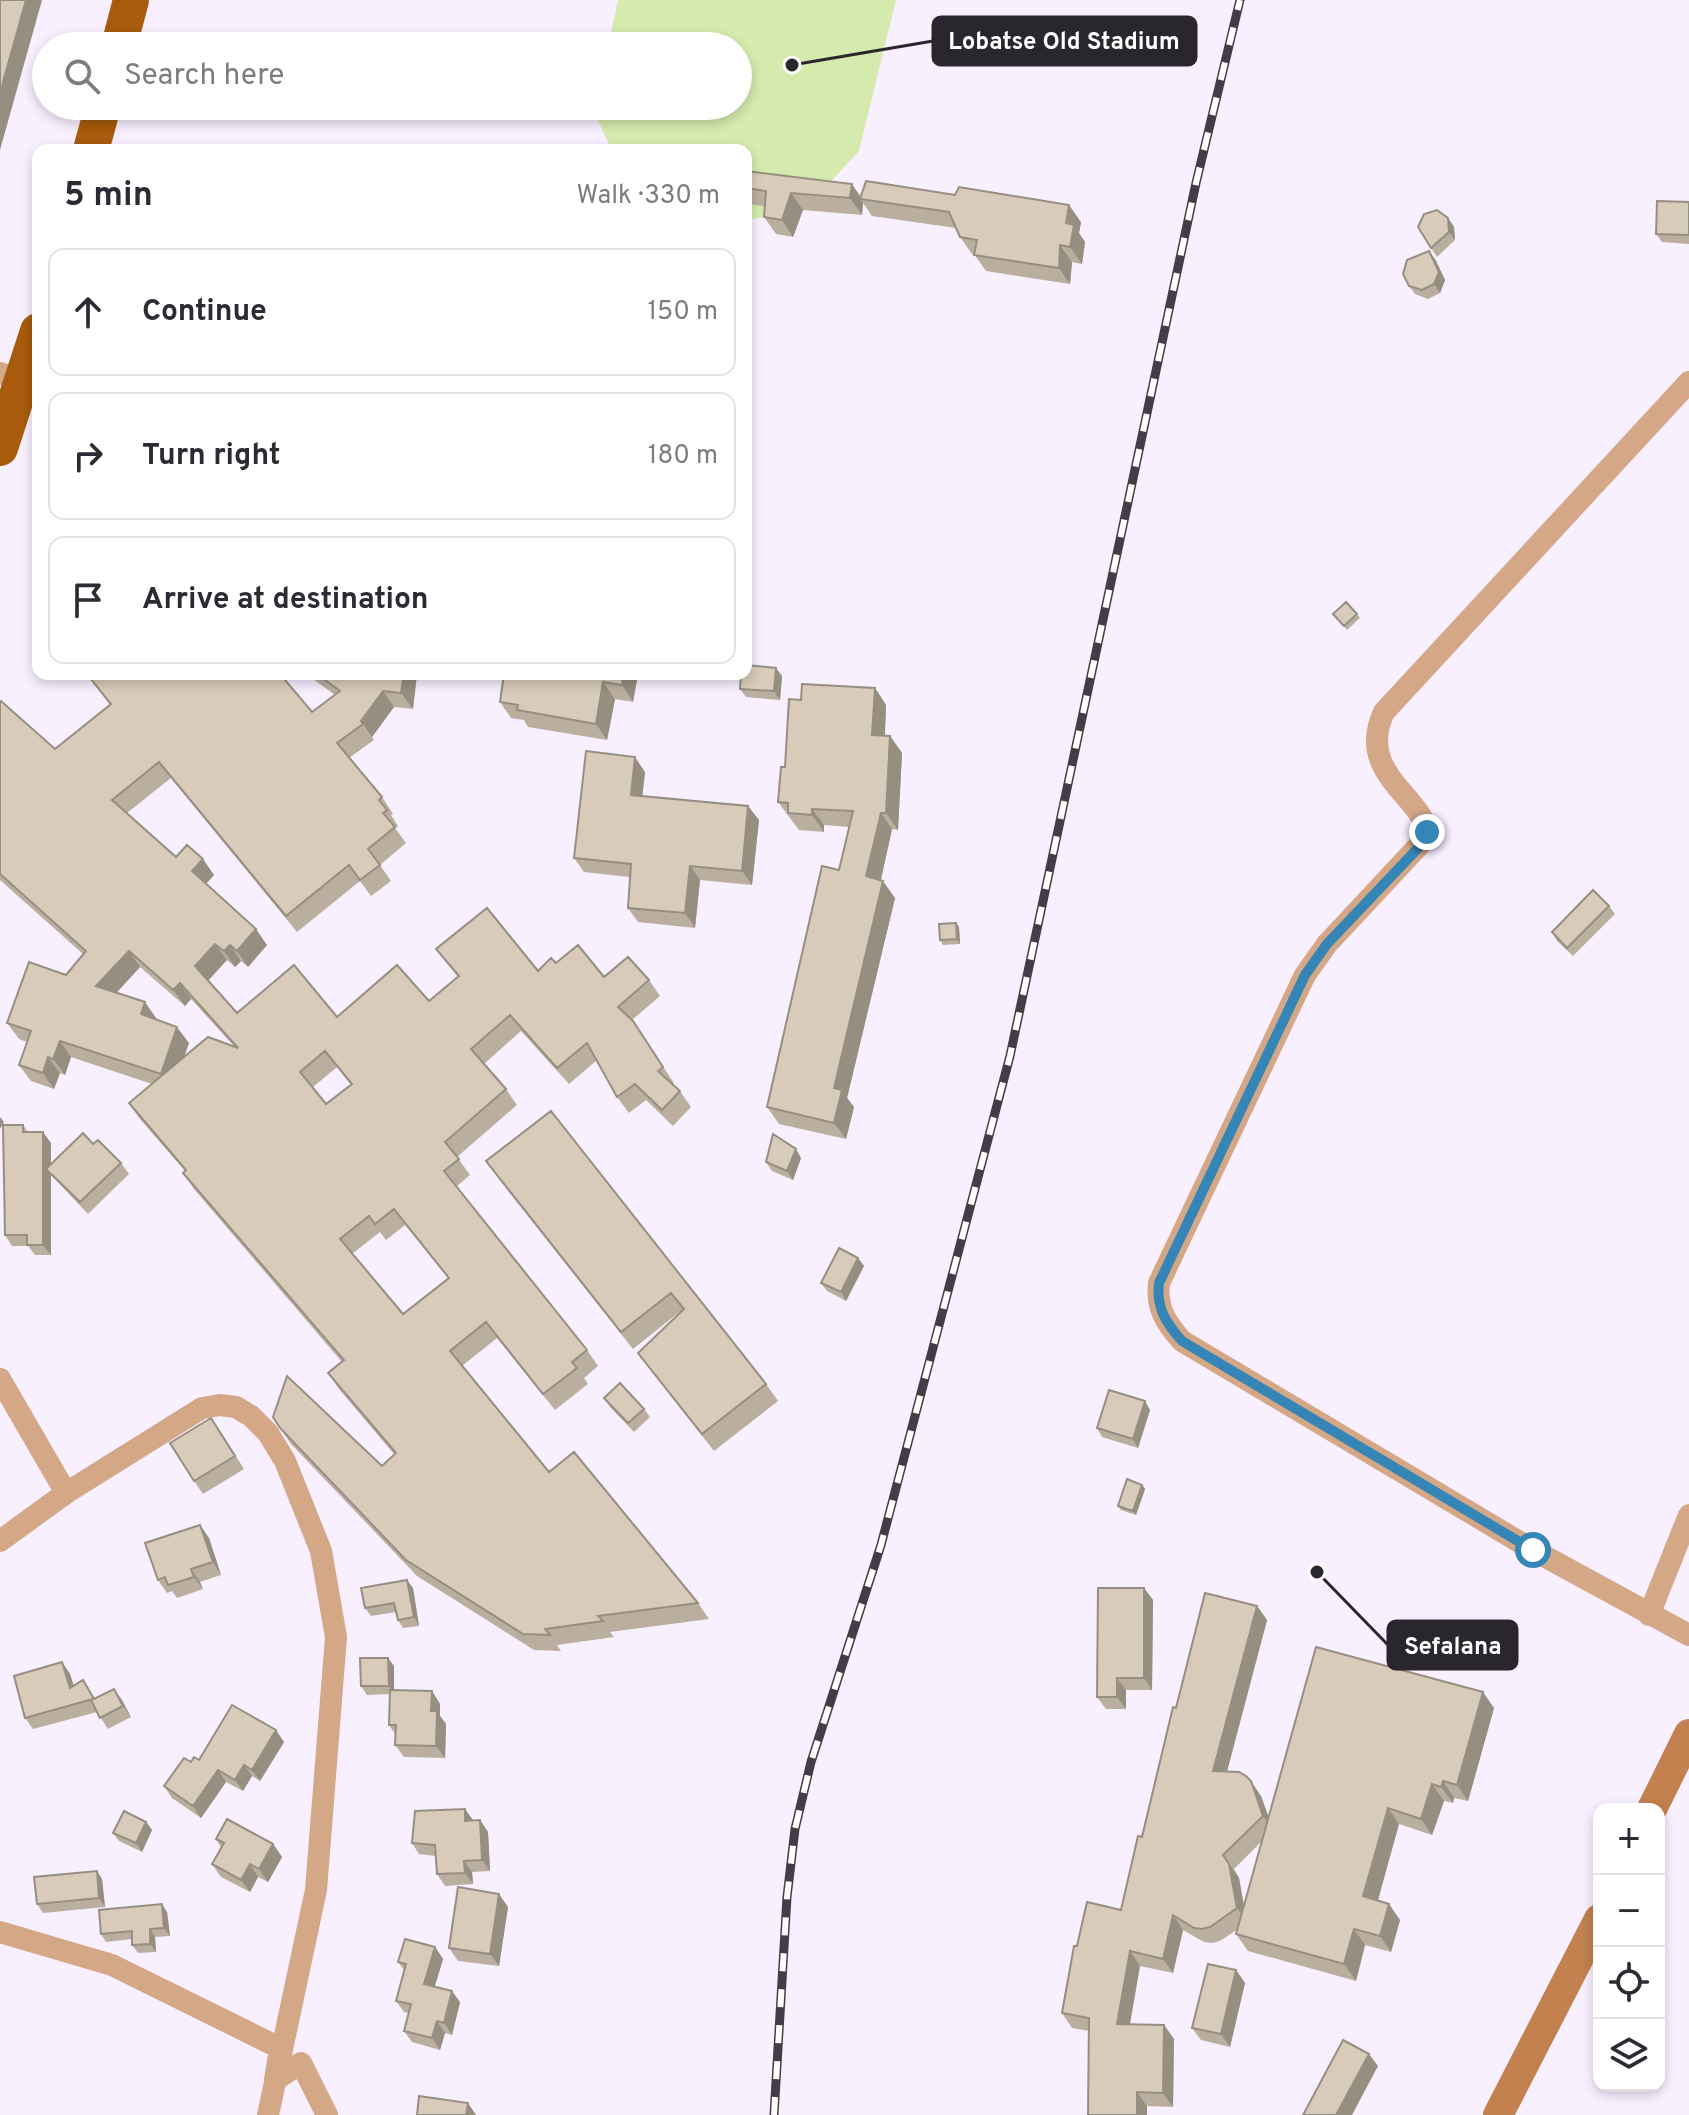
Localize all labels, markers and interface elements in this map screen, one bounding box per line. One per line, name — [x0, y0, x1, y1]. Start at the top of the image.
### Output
callout: Lobatse Old Stadium — [933, 17, 1196, 65]
text: Lobatse Old Stadium — [948, 28, 1180, 58]
search box — [32, 32, 752, 120]
icon: search — [60, 54, 104, 98]
text: Search here — [124, 58, 284, 95]
text: 5 min — [64, 175, 153, 218]
text: Walk · 330 m — [576, 180, 720, 213]
icon: ahead — [66, 290, 110, 334]
text: Continue — [142, 294, 267, 331]
text: 150 m — [647, 296, 718, 329]
icon: right — [66, 434, 110, 478]
text: Turn right — [142, 438, 280, 475]
text: 180 m — [648, 440, 718, 473]
icon: arrive — [66, 578, 110, 622]
text: Arrive at destination — [142, 582, 428, 619]
route end — [1409, 814, 1445, 850]
route start — [1515, 1532, 1551, 1568]
callout: Sefalana — [1388, 1621, 1517, 1669]
text: Sefalana — [1404, 1633, 1502, 1663]
map controls — [1593, 1803, 1665, 2091]
button: + — [1593, 1803, 1665, 1875]
button: − — [1593, 1875, 1665, 1947]
button: locate — [1593, 1947, 1665, 2019]
button: layers — [1593, 2019, 1665, 2091]

